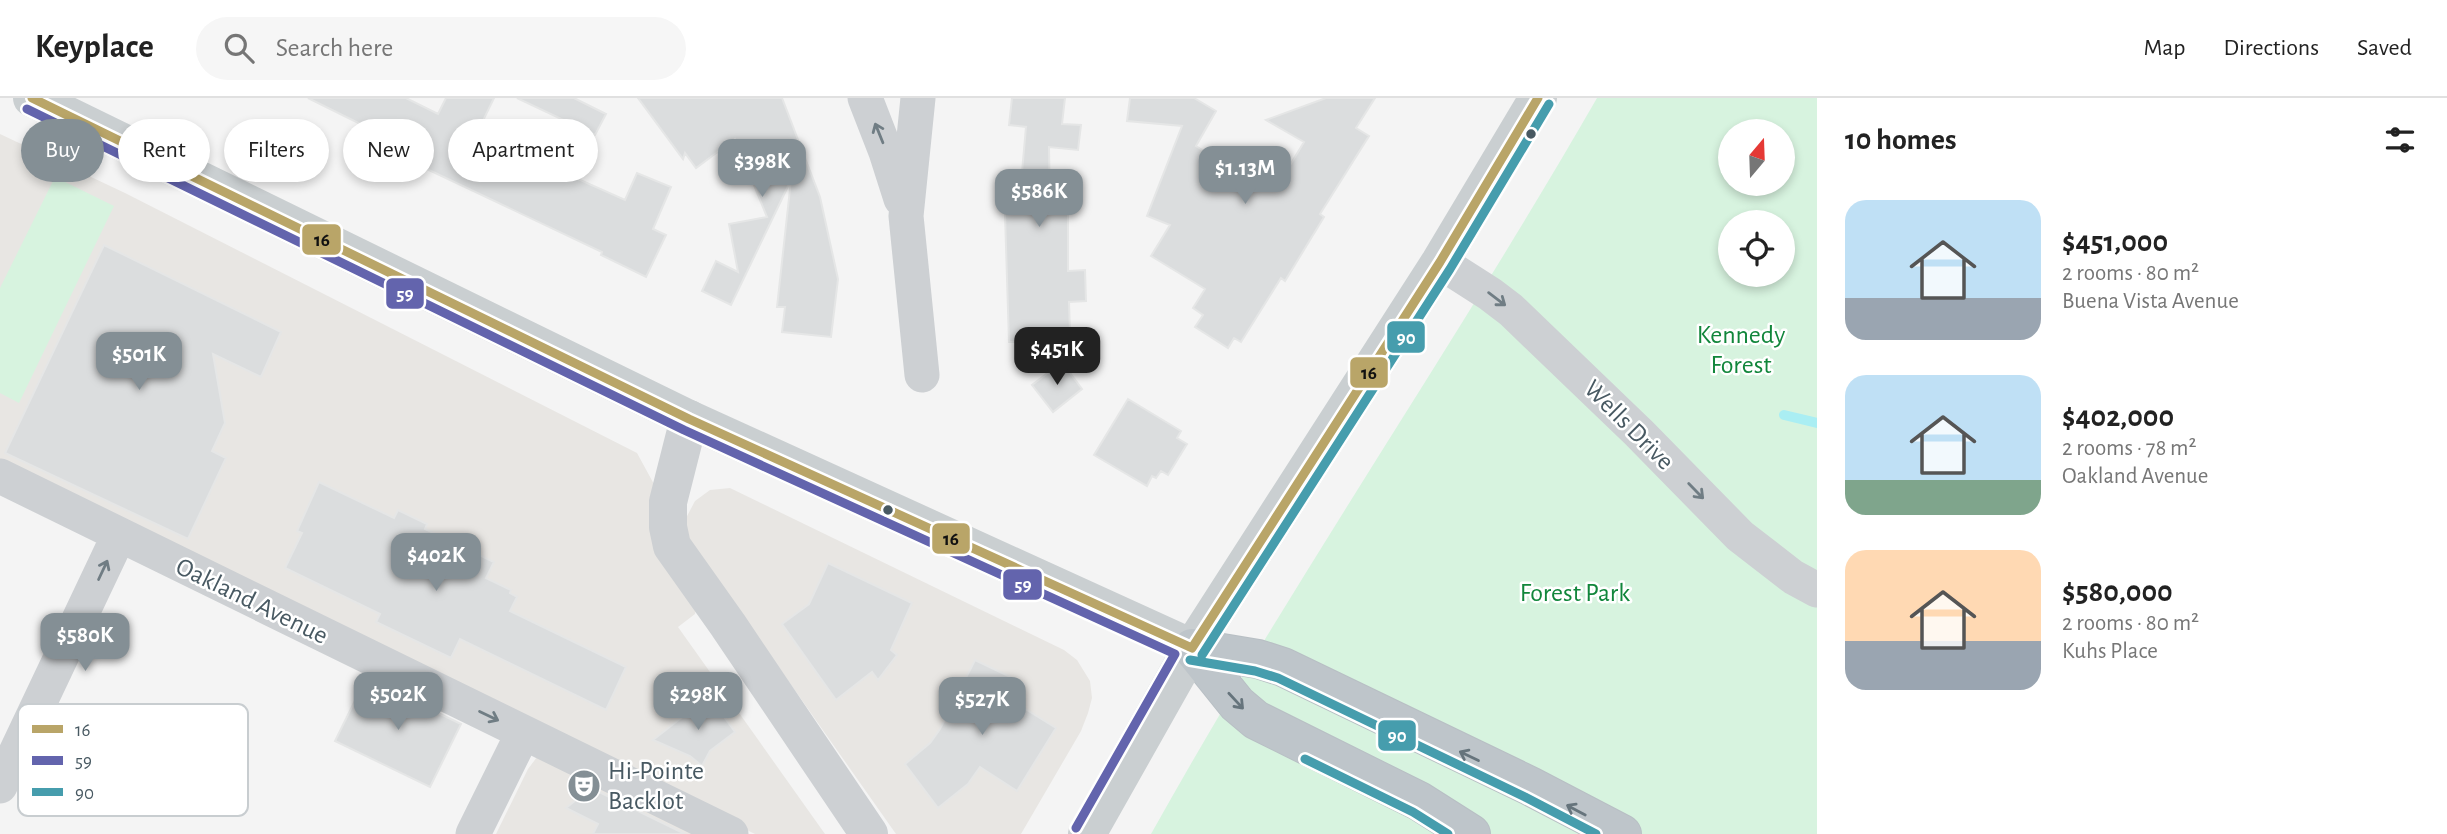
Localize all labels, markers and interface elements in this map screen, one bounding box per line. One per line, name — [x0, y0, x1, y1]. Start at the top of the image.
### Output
search box — [196, 17, 686, 80]
icon: search — [220, 29, 258, 67]
text: Keyplace — [35, 31, 154, 64]
text: Search here — [276, 35, 393, 61]
text: Map — [2143, 36, 2185, 60]
text: Directions — [2223, 36, 2319, 60]
text: Saved — [2357, 36, 2412, 60]
chip: Buy — [21, 119, 104, 182]
chip: Rent — [118, 119, 210, 182]
chip: Filters — [224, 119, 329, 182]
chip: New — [343, 119, 434, 182]
chip: Apartment — [448, 119, 598, 182]
north arrow — [1718, 119, 1796, 196]
map controls — [1718, 119, 1795, 287]
icon: filters — [2381, 121, 2419, 159]
one-way arrow — [871, 123, 884, 145]
text: 10 homes — [1845, 125, 1956, 155]
unlabelled marker — [1524, 127, 1538, 141]
pin: $398K — [713, 140, 811, 199]
pin: $1.13M — [1188, 146, 1302, 206]
text: $398K — [734, 150, 790, 173]
text: $1.13M — [1215, 157, 1275, 180]
pin: $586K — [990, 170, 1088, 229]
text: $586K — [1011, 180, 1067, 203]
button: locate — [1718, 210, 1795, 287]
line badge: 16 — [301, 223, 342, 256]
text: $451,000 — [2062, 227, 2168, 257]
icon: home — [1901, 228, 1985, 312]
text: 16 — [314, 231, 330, 250]
text: 2 rooms · 80 m² — [2062, 262, 2199, 285]
line badge: 59 — [385, 277, 425, 310]
text: 59 — [396, 285, 414, 304]
text: Buena Vista Avenue — [2062, 290, 2239, 313]
one-way arrow — [1487, 292, 1506, 307]
line badge: 90 — [1386, 320, 1426, 354]
park label: Kennedy Forest — [1697, 322, 1785, 378]
pin: $451K — [1008, 328, 1106, 387]
text: 90 — [1396, 329, 1416, 348]
pin: $501K — [90, 332, 188, 392]
text: $451K — [1030, 338, 1084, 361]
text: $501K — [112, 343, 166, 366]
line badge: 16 — [1349, 356, 1389, 389]
text: 16 — [1361, 364, 1377, 383]
street label: Wells Drive — [1579, 375, 1679, 475]
text: $402,000 — [2062, 402, 2174, 432]
icon: home — [1901, 403, 1985, 487]
text: 2 rooms · 78 m² — [2062, 437, 2197, 460]
text: Oakland Avenue — [2062, 465, 2208, 488]
one-way arrow — [1687, 482, 1704, 499]
unlabelled marker — [881, 503, 895, 517]
line badge: 16 — [931, 522, 971, 555]
text: 16 — [943, 530, 959, 549]
pin: $402K — [387, 533, 485, 593]
text: $402K — [407, 544, 465, 567]
street label: Oakland Avenue — [172, 553, 332, 649]
one-way arrow — [97, 560, 110, 581]
line badge: 59 — [1002, 568, 1043, 601]
text: 59 — [1014, 576, 1032, 595]
text: $580,000 — [2062, 577, 2173, 607]
icon: home — [1901, 578, 1985, 662]
park label: Forest Park — [1520, 580, 1630, 606]
text: 2 rooms · 80 m² — [2062, 612, 2199, 635]
pin: $580K — [36, 614, 134, 673]
text: $580K — [56, 624, 114, 647]
text: Kuhs Place — [2062, 640, 2158, 663]
pin: $502K — [349, 672, 447, 732]
pin: $298K — [649, 672, 747, 732]
pin: $527K — [933, 678, 1031, 737]
text: $502K — [370, 683, 426, 706]
text: $298K — [669, 683, 727, 706]
text: $527K — [955, 688, 1009, 711]
one-way arrow — [1227, 692, 1244, 709]
legend — [18, 704, 248, 816]
one-way arrow — [478, 710, 499, 724]
line badge: 90 — [1377, 719, 1417, 752]
text: 16 — [75, 721, 91, 740]
text: 90 — [1387, 727, 1407, 746]
one-way arrow — [1459, 749, 1480, 762]
text: 59 — [75, 752, 92, 771]
place label: Hi-Pointe Backlot — [608, 758, 704, 814]
theatre icon: Hi-Pointe Backlot — [565, 767, 603, 805]
text: 90 — [75, 784, 94, 803]
one-way arrow — [1566, 802, 1587, 816]

